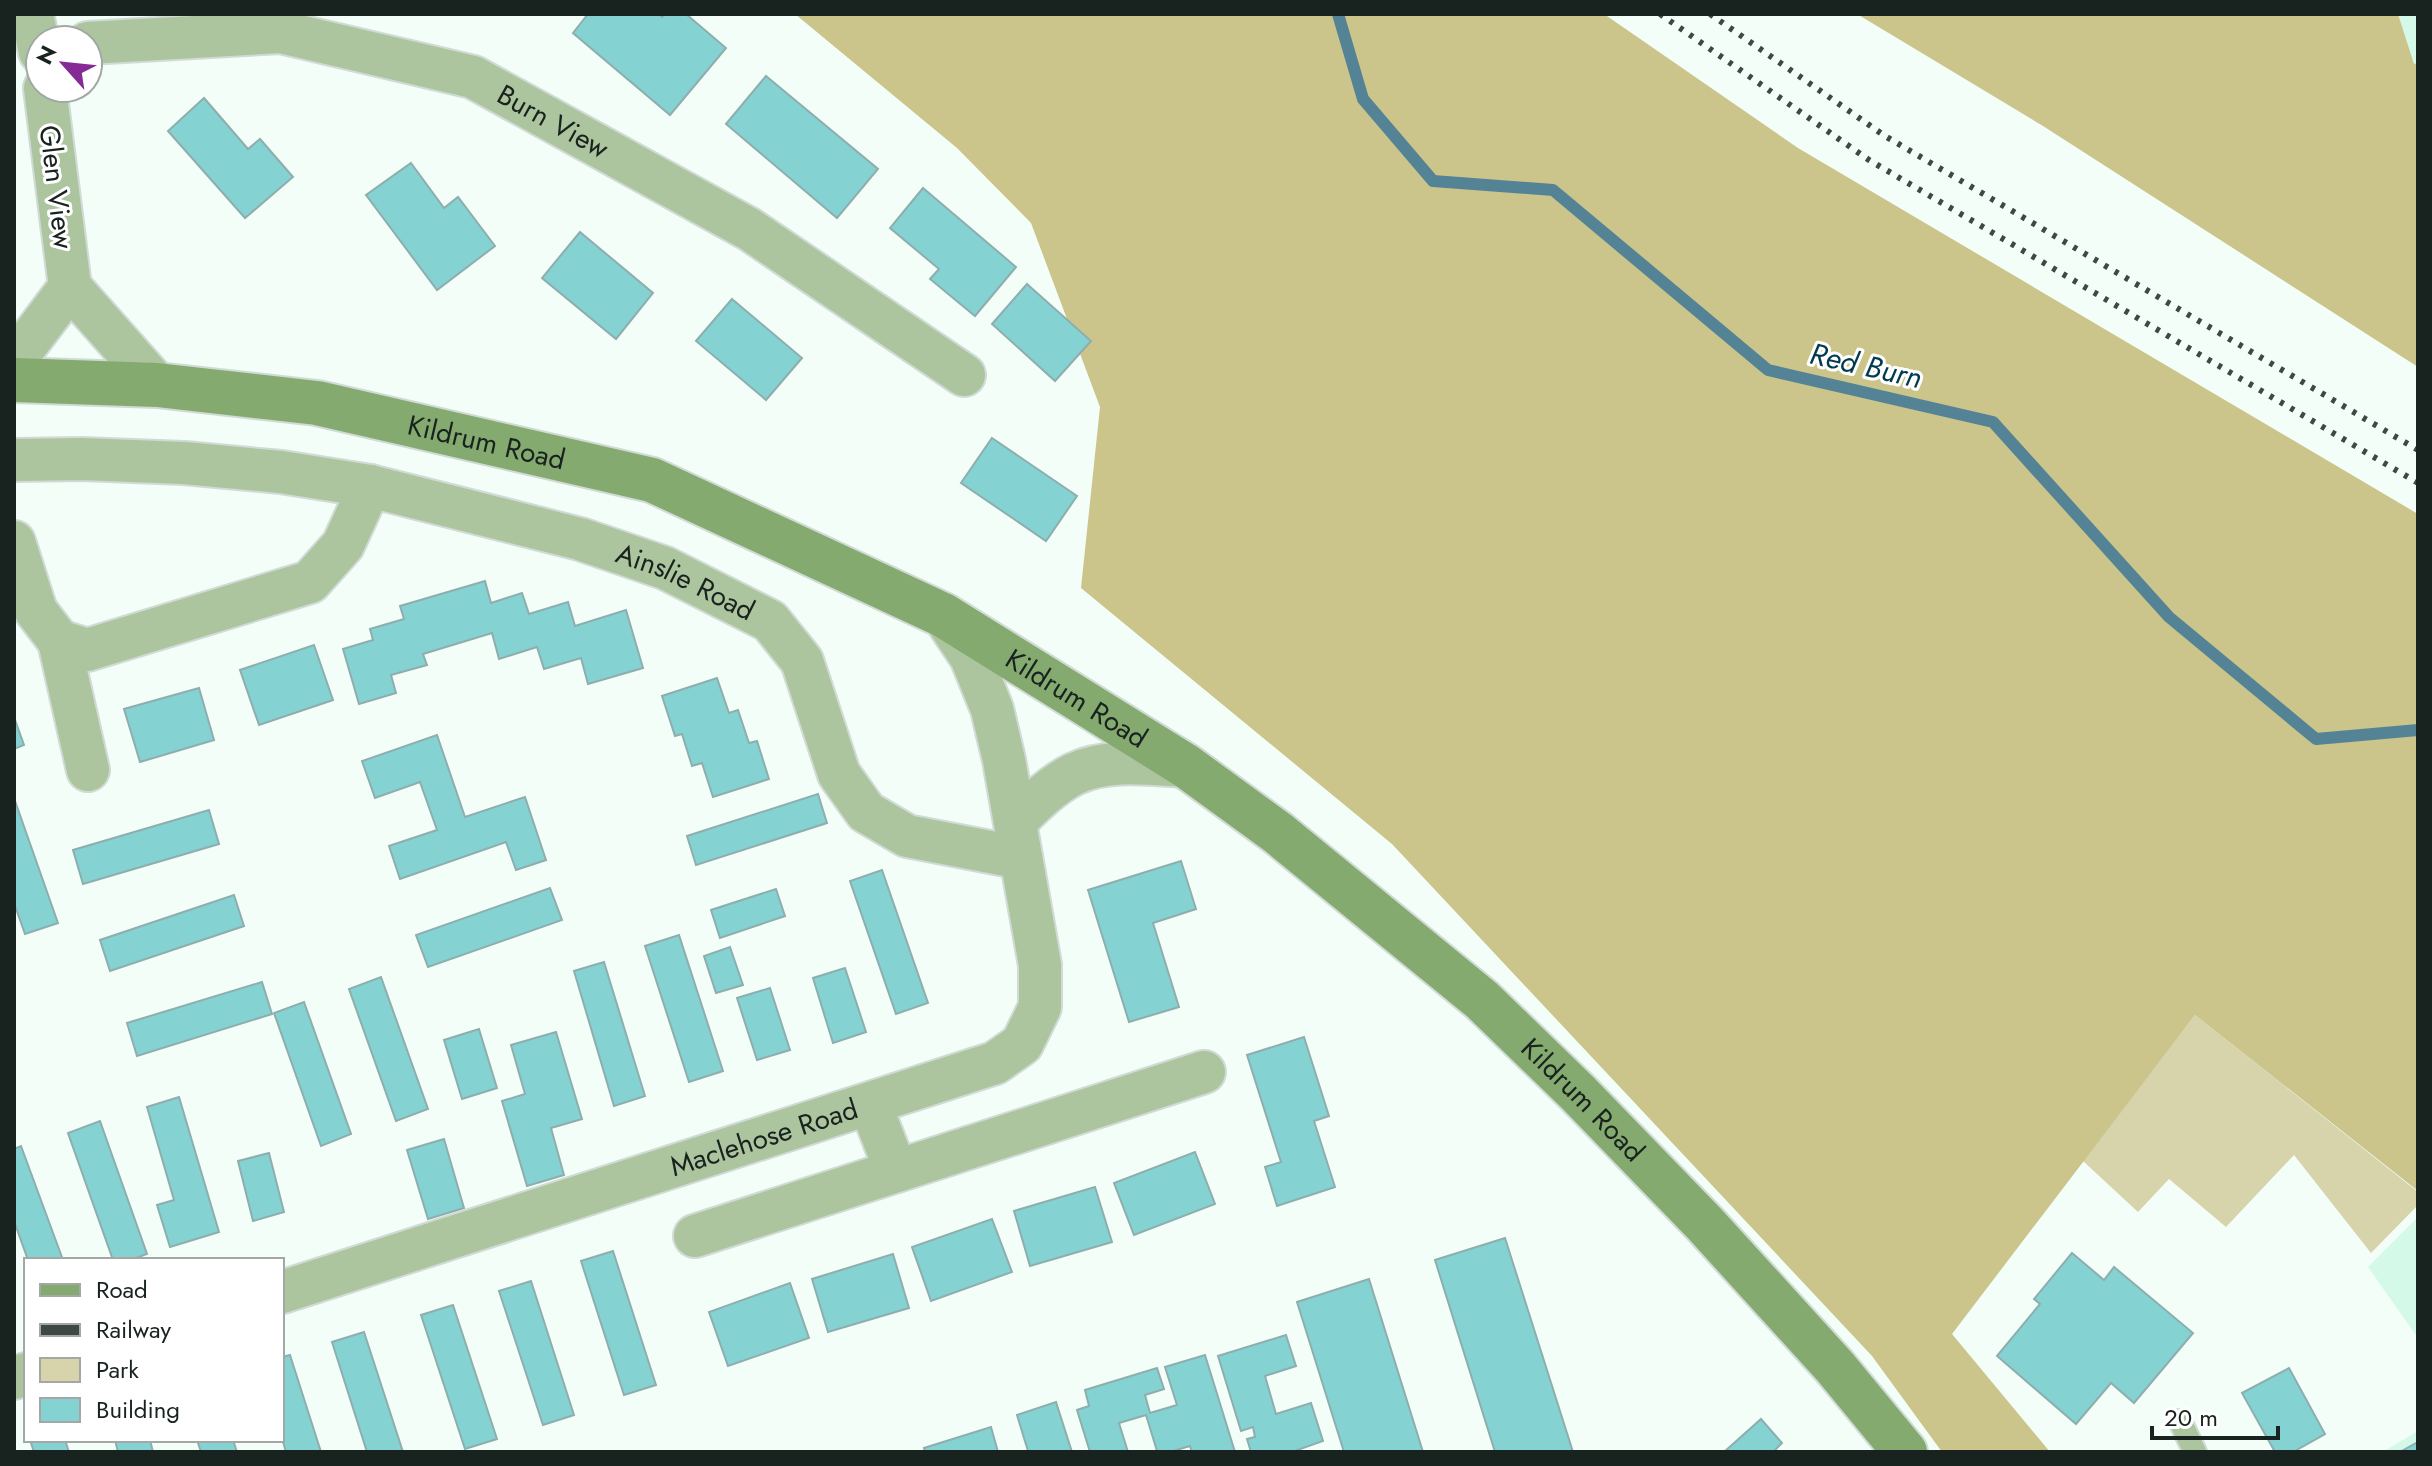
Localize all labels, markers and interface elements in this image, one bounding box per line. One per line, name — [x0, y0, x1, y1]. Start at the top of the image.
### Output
north arrow — [24, 24, 104, 104]
text: N — [28, 40, 64, 70]
street label: Burn View — [490, 74, 616, 169]
street label: Glen View — [29, 123, 84, 251]
water label: Red Burn — [1806, 332, 1926, 399]
street label: Kildrum Road — [404, 404, 569, 480]
street label: Ainslie Road — [611, 533, 762, 631]
street label: Kildrum Road — [997, 639, 1155, 758]
street label: Kildrum Road — [1512, 1028, 1654, 1171]
street label: Maclehose Road — [665, 1088, 863, 1187]
legend — [24, 1258, 284, 1442]
text: Road — [96, 1272, 148, 1307]
text: Railway — [96, 1312, 171, 1347]
text: Park — [96, 1352, 139, 1387]
scale bar — [2152, 1390, 2278, 1440]
text: Building — [96, 1392, 180, 1427]
text: 20 m — [2164, 1400, 2218, 1435]

